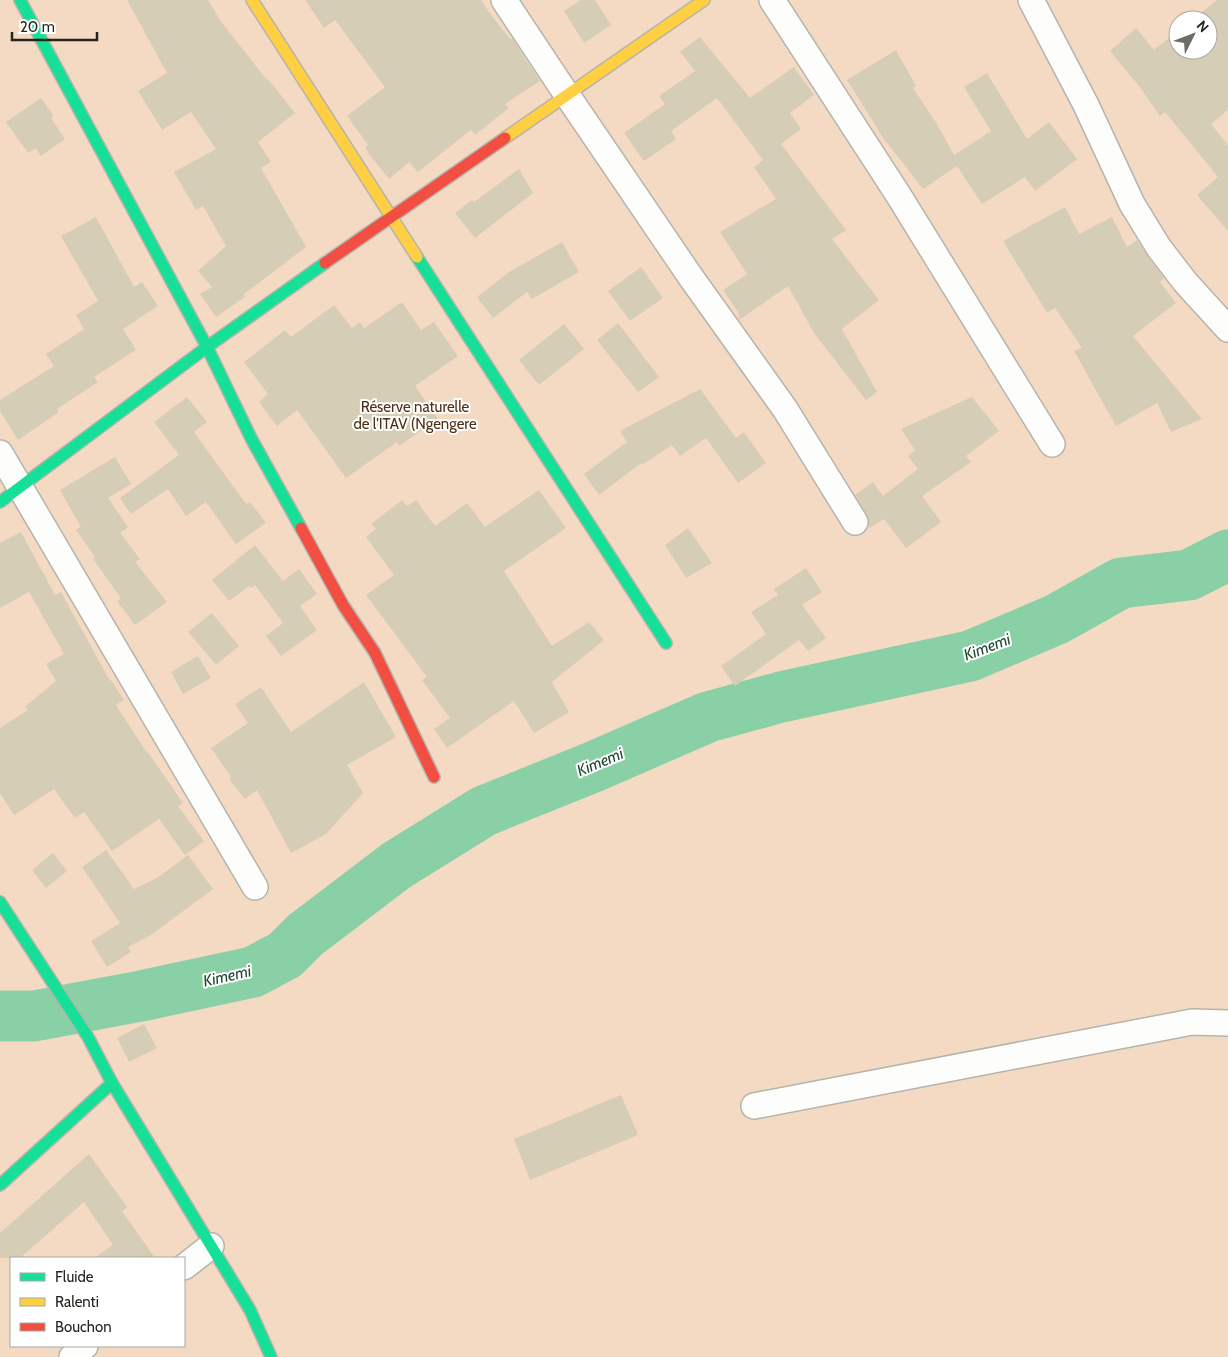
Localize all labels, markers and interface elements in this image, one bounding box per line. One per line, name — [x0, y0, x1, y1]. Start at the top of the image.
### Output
scale bar — [12, 10, 98, 42]
north arrow — [1168, 10, 1218, 60]
text: N — [1193, 17, 1213, 36]
text: 20 m — [20, 18, 55, 36]
park label: Réserve naturelle de l'ITAV (Ngengere — [353, 398, 477, 433]
water label: Kimemi — [961, 629, 1014, 665]
water label: Kimemi — [574, 744, 627, 780]
water label: Kimemi — [201, 961, 253, 991]
legend — [10, 1257, 185, 1347]
text: Fluide — [55, 1268, 94, 1286]
text: Ralenti — [55, 1293, 99, 1311]
text: Bouchon — [55, 1318, 112, 1336]

